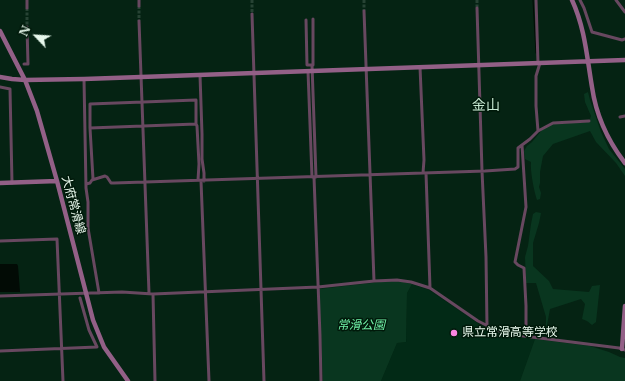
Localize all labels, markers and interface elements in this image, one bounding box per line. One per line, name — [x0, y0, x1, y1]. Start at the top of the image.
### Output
north arrow — [16, 16, 56, 56]
text: N — [17, 23, 34, 39]
district label: 金山 — [472, 98, 500, 114]
street label: 大府常滑線 — [58, 174, 88, 236]
park label: 常滑公園 — [337, 319, 385, 333]
place label: 県立常滑高等学校 — [462, 326, 558, 340]
marker: 県立常滑高等学校 — [449, 328, 459, 338]

